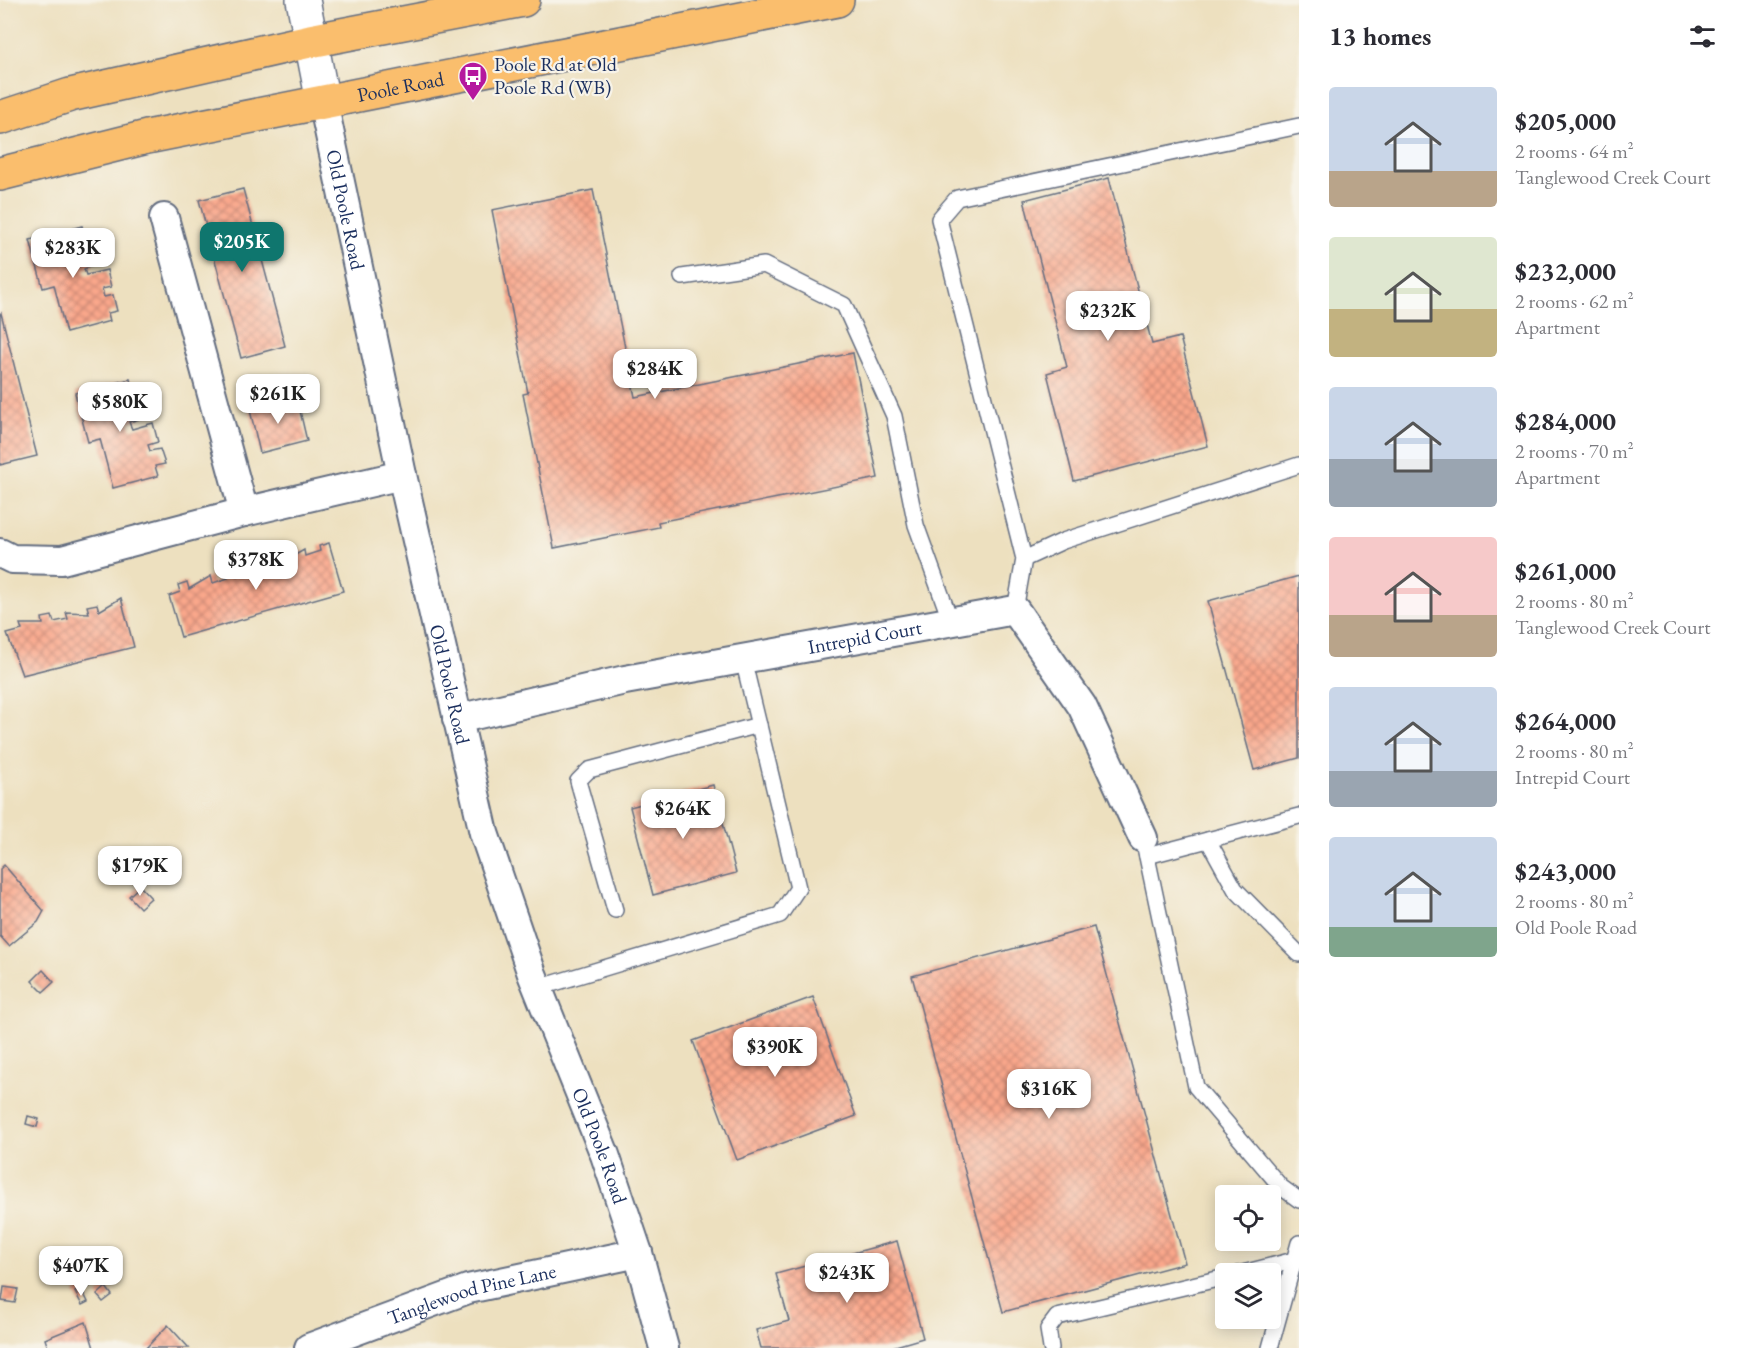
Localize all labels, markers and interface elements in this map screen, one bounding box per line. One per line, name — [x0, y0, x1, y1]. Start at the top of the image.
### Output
text: 13 homes — [1329, 19, 1431, 53]
icon: filters — [1686, 20, 1719, 53]
place label: Poole Rd at Old Poole Rd (WB) — [494, 51, 618, 100]
bus stop icon: Poole Rd at Old Poole Rd (WB) — [457, 60, 489, 102]
street label: Poole Road — [355, 65, 447, 108]
text: $205,000 — [1515, 104, 1616, 138]
icon: home — [1377, 111, 1449, 183]
text: 2 rooms · 64 m² — [1515, 138, 1634, 164]
street label: Old Poole Road — [320, 147, 371, 273]
text: Tanglewood Creek Court — [1515, 164, 1711, 190]
pin: $205K — [200, 222, 284, 273]
pin: $283K — [31, 228, 115, 279]
text: $205K — [214, 228, 270, 254]
text: $283K — [45, 234, 101, 260]
text: $232,000 — [1515, 254, 1616, 288]
icon: home — [1377, 261, 1449, 333]
text: 2 rooms · 62 m² — [1515, 288, 1634, 314]
pin: $232K — [1066, 291, 1150, 342]
text: $232K — [1080, 297, 1136, 323]
text: Apartment — [1515, 314, 1600, 340]
pin: $284K — [613, 349, 697, 400]
text: $284K — [627, 355, 683, 381]
pin: $261K — [236, 374, 320, 425]
text: $261K — [250, 380, 306, 406]
pin: $580K — [78, 382, 162, 433]
text: $580K — [92, 388, 148, 414]
text: $284,000 — [1515, 404, 1616, 438]
icon: home — [1377, 411, 1449, 483]
text: 2 rooms · 70 m² — [1515, 438, 1634, 464]
text: Apartment — [1515, 464, 1600, 490]
pin: $378K — [214, 540, 298, 591]
text: $378K — [228, 546, 284, 572]
text: $261,000 — [1515, 554, 1616, 588]
icon: home — [1377, 561, 1449, 633]
text: 2 rooms · 80 m² — [1515, 588, 1634, 614]
street label: Intrepid Court — [806, 614, 924, 660]
text: Tanglewood Creek Court — [1515, 614, 1711, 640]
street label: Old Poole Road — [424, 622, 476, 748]
text: $264,000 — [1515, 704, 1616, 738]
icon: home — [1377, 711, 1449, 783]
text: 2 rooms · 80 m² — [1515, 738, 1634, 764]
text: Intrepid Court — [1515, 764, 1630, 790]
pin: $264K — [641, 789, 725, 840]
text: $264K — [655, 795, 711, 821]
pin: $179K — [98, 846, 182, 897]
text: $179K — [112, 852, 168, 878]
text: $243,000 — [1515, 854, 1616, 888]
icon: home — [1377, 861, 1449, 933]
text: 2 rooms · 80 m² — [1515, 888, 1634, 914]
text: Old Poole Road — [1515, 914, 1637, 940]
pin: $390K — [733, 1027, 817, 1078]
text: $390K — [747, 1033, 803, 1059]
pin: $316K — [1007, 1069, 1091, 1120]
text: $316K — [1021, 1075, 1077, 1101]
street label: Old Poole Road — [566, 1084, 634, 1208]
map controls — [1215, 1185, 1281, 1329]
button: locate — [1215, 1185, 1281, 1251]
pin: $407K — [39, 1246, 123, 1297]
text: $407K — [53, 1252, 109, 1278]
pin: $243K — [805, 1253, 889, 1304]
street label: Tanglewood Pine Lane — [384, 1258, 559, 1331]
text: $243K — [819, 1259, 875, 1285]
button: layers — [1215, 1263, 1281, 1329]

